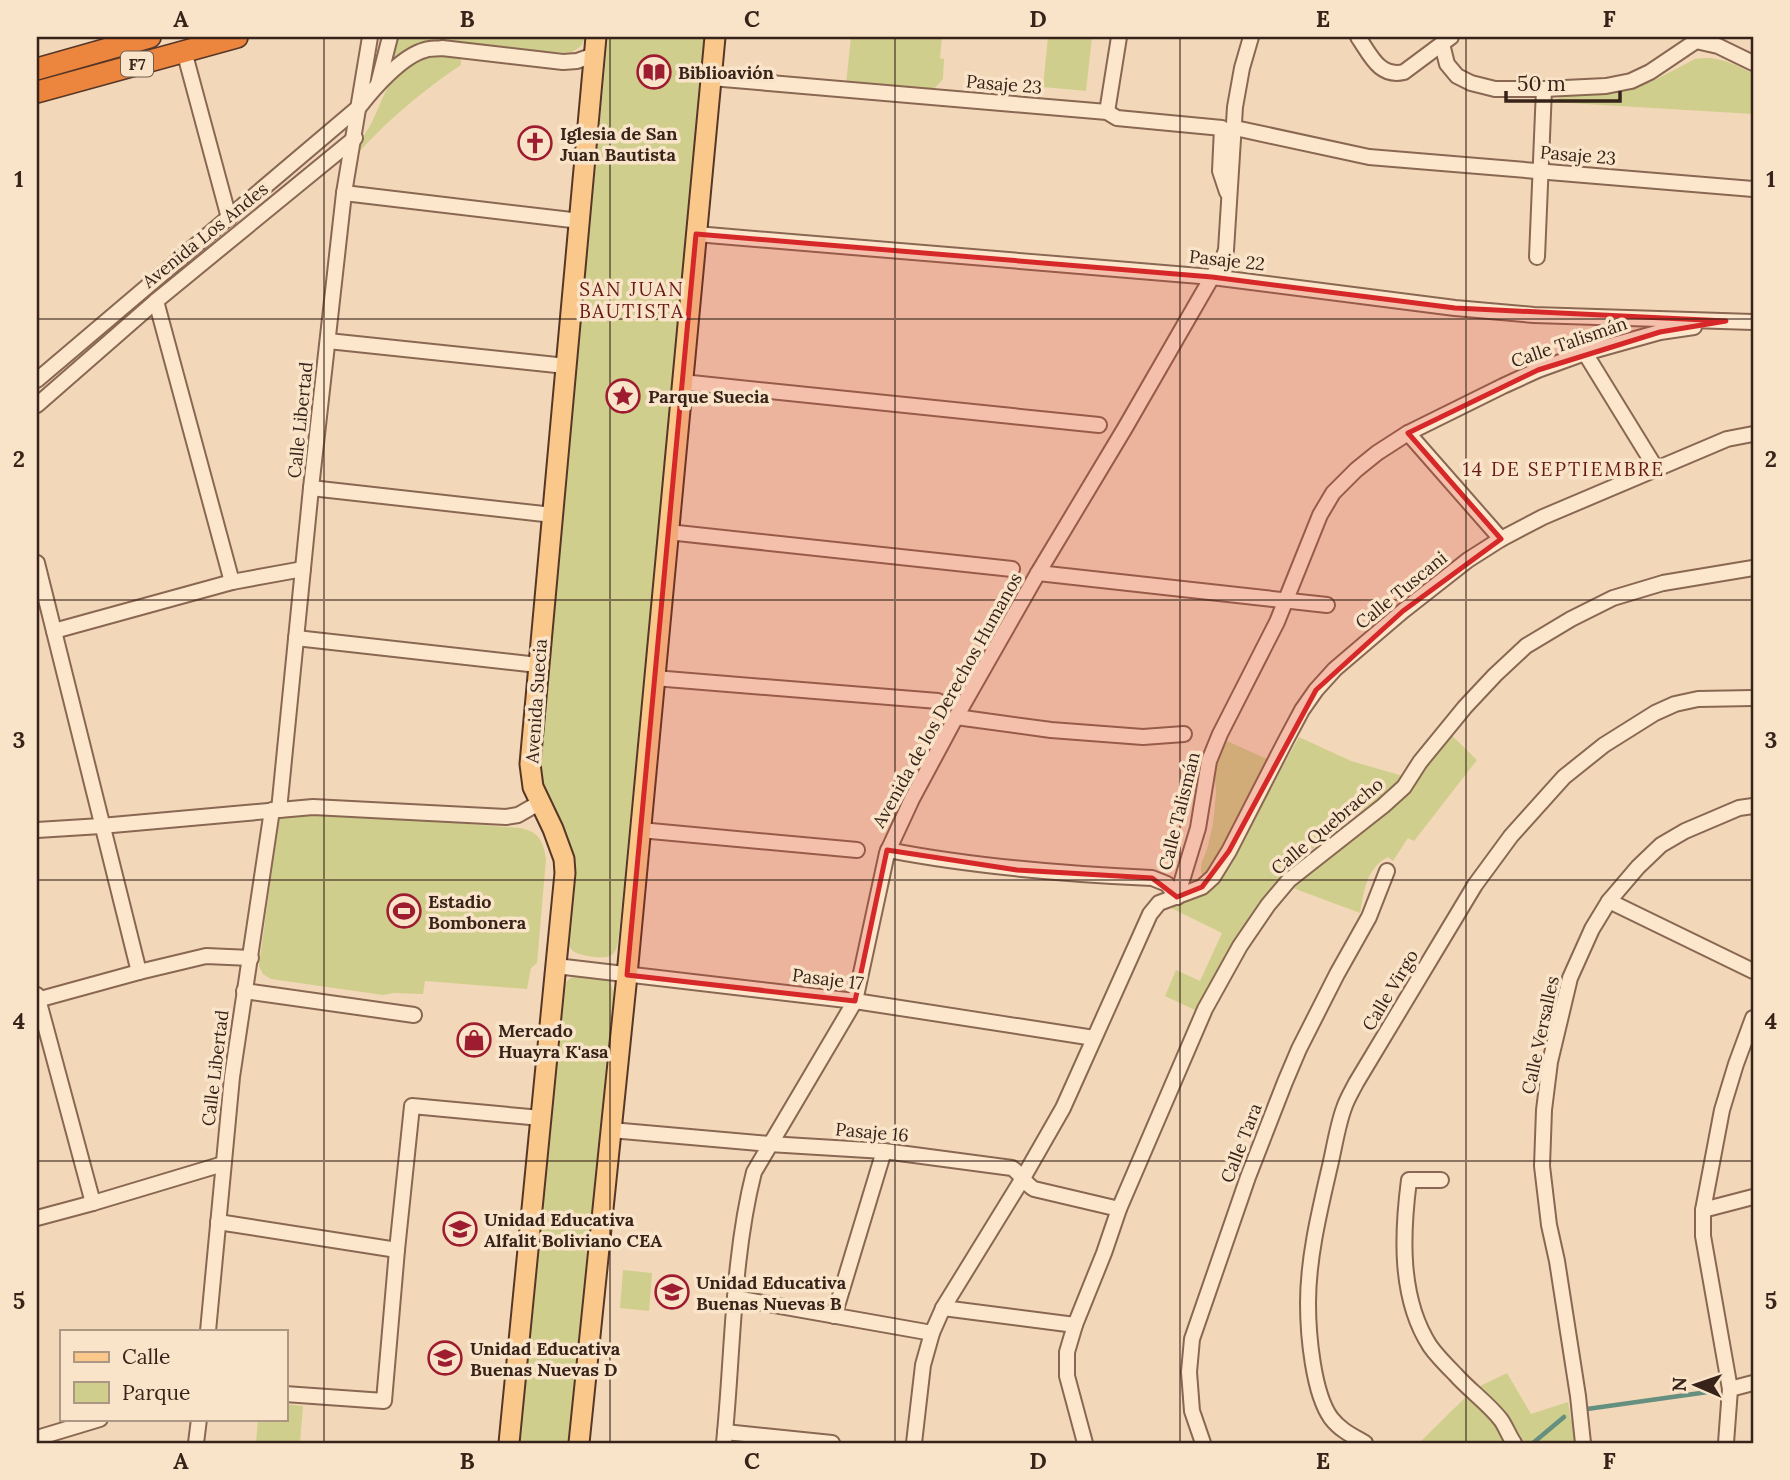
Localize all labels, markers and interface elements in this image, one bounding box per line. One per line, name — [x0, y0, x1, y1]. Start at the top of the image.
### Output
text: A — [173, 4, 189, 33]
text: B — [459, 4, 475, 33]
text: C — [744, 4, 760, 33]
text: D — [1029, 4, 1047, 33]
text: E — [1316, 4, 1330, 33]
text: F — [1602, 4, 1616, 33]
road number: F7 — [121, 52, 153, 76]
library icon: Biblioavión — [635, 53, 673, 91]
scale bar — [1506, 60, 1620, 104]
place label: Biblioavión — [678, 61, 774, 84]
street label: Pasaje 23 — [965, 69, 1043, 99]
text: 50 m — [1517, 70, 1566, 97]
place label: Iglesia de San Juan Bautista — [560, 122, 678, 166]
church icon: Iglesia de San Juan Bautista — [516, 124, 554, 162]
street label: Pasaje 23 — [1539, 140, 1617, 170]
text: 1 — [14, 164, 24, 193]
text: 1 — [1766, 164, 1776, 193]
street label: Avenida Los Andes — [137, 177, 273, 293]
street label: Pasaje 22 — [1188, 245, 1266, 275]
district label: SAN JUAN BAUTISTA — [579, 277, 685, 323]
street label: Calle Talismán — [1508, 311, 1630, 373]
street label: Calle Libertad — [282, 360, 318, 479]
place icon: Parque Suecia — [604, 377, 642, 415]
place label: Parque Suecia — [648, 385, 770, 408]
text: 2 — [13, 444, 25, 473]
text: 2 — [1765, 444, 1777, 473]
district label: 14 DE SEPTIEMBRE — [1463, 457, 1665, 481]
street label: Calle Tuscani — [1351, 546, 1451, 634]
street label: Avenida de los Derechos Humanos — [867, 568, 1027, 833]
street label: Avenida Suecia — [520, 638, 552, 765]
text: 3 — [13, 725, 25, 754]
text: 3 — [1765, 725, 1777, 754]
street label: Calle Talismán — [1153, 749, 1205, 873]
street label: Calle Quebracho — [1266, 772, 1388, 880]
place label: Estadio Bombonera — [428, 890, 527, 934]
sports icon: Estadio Bombonera — [385, 892, 423, 930]
street label: Calle Virgo — [1357, 945, 1423, 1035]
street label: Pasaje 17 — [791, 963, 865, 995]
street label: Calle Versalles — [1516, 974, 1564, 1096]
text: 4 — [13, 1006, 25, 1035]
text: 4 — [1765, 1006, 1777, 1035]
street label: Calle Libertad — [196, 1008, 234, 1127]
place label: Mercado Huayra K'asa — [498, 1019, 609, 1063]
shop icon: Mercado Huayra K'asa — [455, 1021, 493, 1059]
street label: Calle Tara — [1215, 1100, 1267, 1186]
street label: Pasaje 16 — [834, 1117, 910, 1147]
place label: Unidad Educativa Alfalit Boliviano CEA — [484, 1208, 662, 1252]
school or university icon: Unidad Educativa Alfalit Boliviano CEA — [441, 1210, 479, 1248]
place label: Unidad Educativa Buenas Nuevas B — [696, 1271, 847, 1315]
school or university icon: Unidad Educativa Buenas Nuevas B — [653, 1273, 691, 1311]
text: 5 — [13, 1286, 25, 1315]
text: 5 — [1765, 1286, 1777, 1315]
legend — [60, 1330, 287, 1420]
place label: Unidad Educativa Buenas Nuevas D — [470, 1337, 621, 1381]
school or university icon: Unidad Educativa Buenas Nuevas D — [426, 1339, 464, 1377]
text: Calle — [122, 1343, 170, 1370]
north arrow — [1660, 1350, 1730, 1420]
text: N — [1667, 1376, 1691, 1392]
text: Parque — [122, 1379, 190, 1406]
text: A — [173, 1446, 189, 1475]
text: B — [459, 1446, 475, 1475]
text: C — [744, 1446, 760, 1475]
text: D — [1029, 1446, 1047, 1475]
text: E — [1316, 1446, 1330, 1475]
text: F — [1602, 1446, 1616, 1475]

